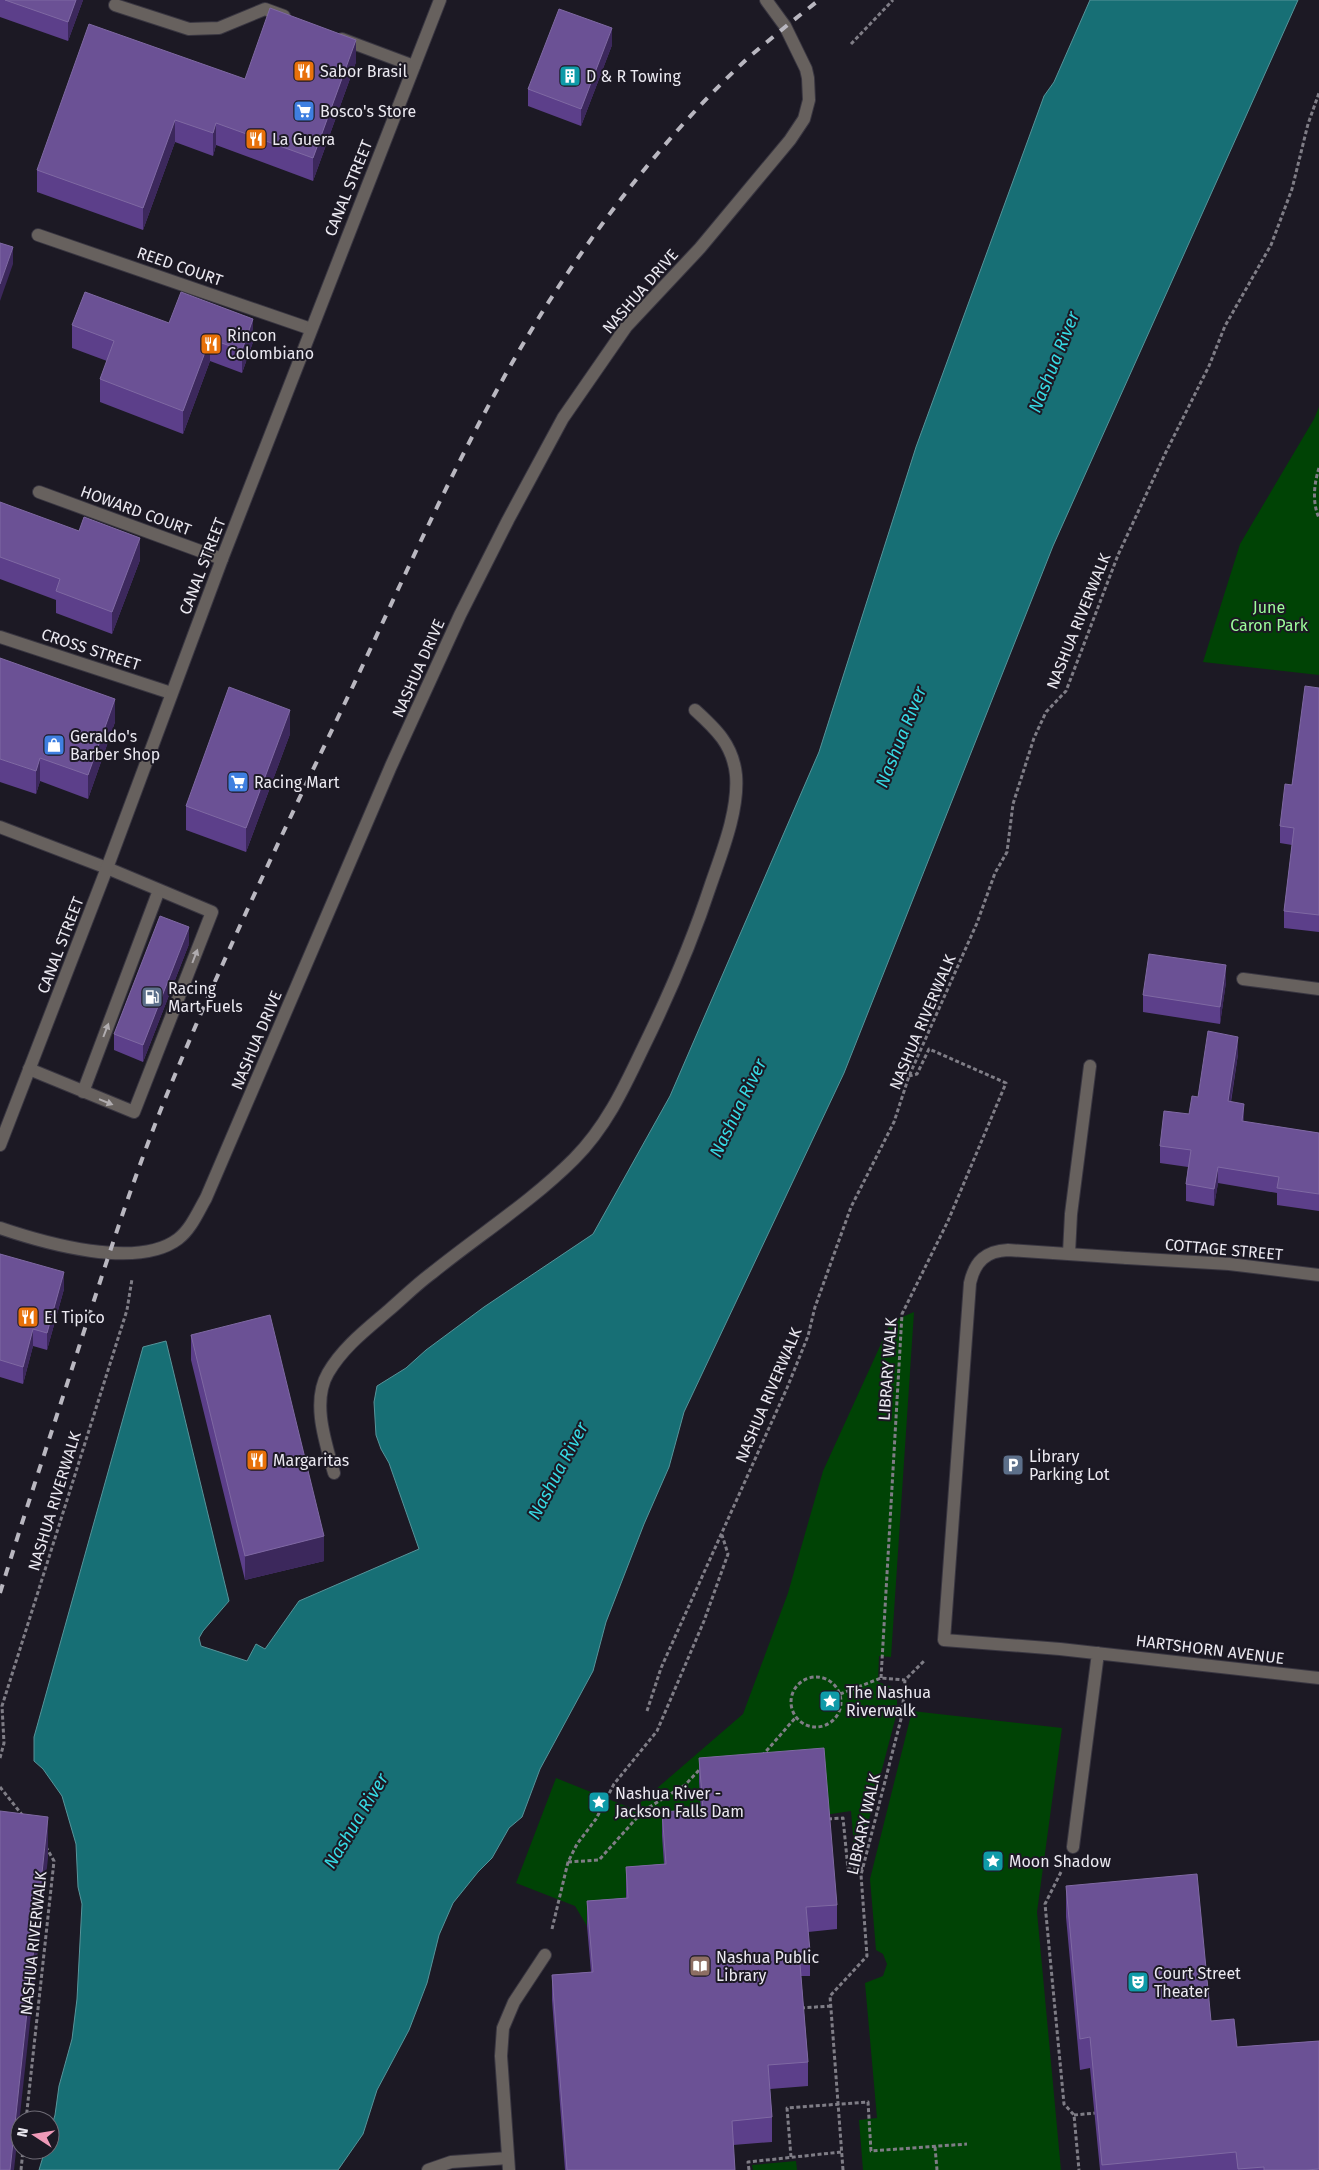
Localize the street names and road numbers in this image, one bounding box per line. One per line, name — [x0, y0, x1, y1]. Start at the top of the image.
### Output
street label: CANAL STREET — [321, 137, 377, 239]
street label: REED COURT — [135, 243, 226, 290]
street label: NASHUA DRIVE — [599, 245, 682, 337]
street label: HOWARD COURT — [78, 482, 194, 540]
street label: CANAL STREET — [175, 514, 230, 617]
street label: NASHUA RIVERWALK — [1043, 550, 1115, 692]
street label: NASHUA DRIVE — [388, 616, 449, 720]
street label: CROSS STREET — [39, 625, 143, 675]
street label: CANAL STREET — [33, 893, 88, 996]
street label: NASHUA RIVERWALK — [885, 951, 960, 1093]
street label: NASHUA DRIVE — [227, 988, 286, 1093]
street label: COTTAGE STREET — [1164, 1235, 1285, 1264]
street label: LIBRARY WALK — [874, 1316, 901, 1421]
street label: NASHUA RIVERWALK — [731, 1324, 806, 1466]
street label: NASHUA RIVERWALK — [24, 1429, 85, 1573]
street label: HARTSHORN AVENUE — [1135, 1631, 1285, 1668]
street label: LIBRARY WALK — [843, 1771, 884, 1877]
street label: NASHUA RIVERWALK — [16, 1869, 51, 2016]

